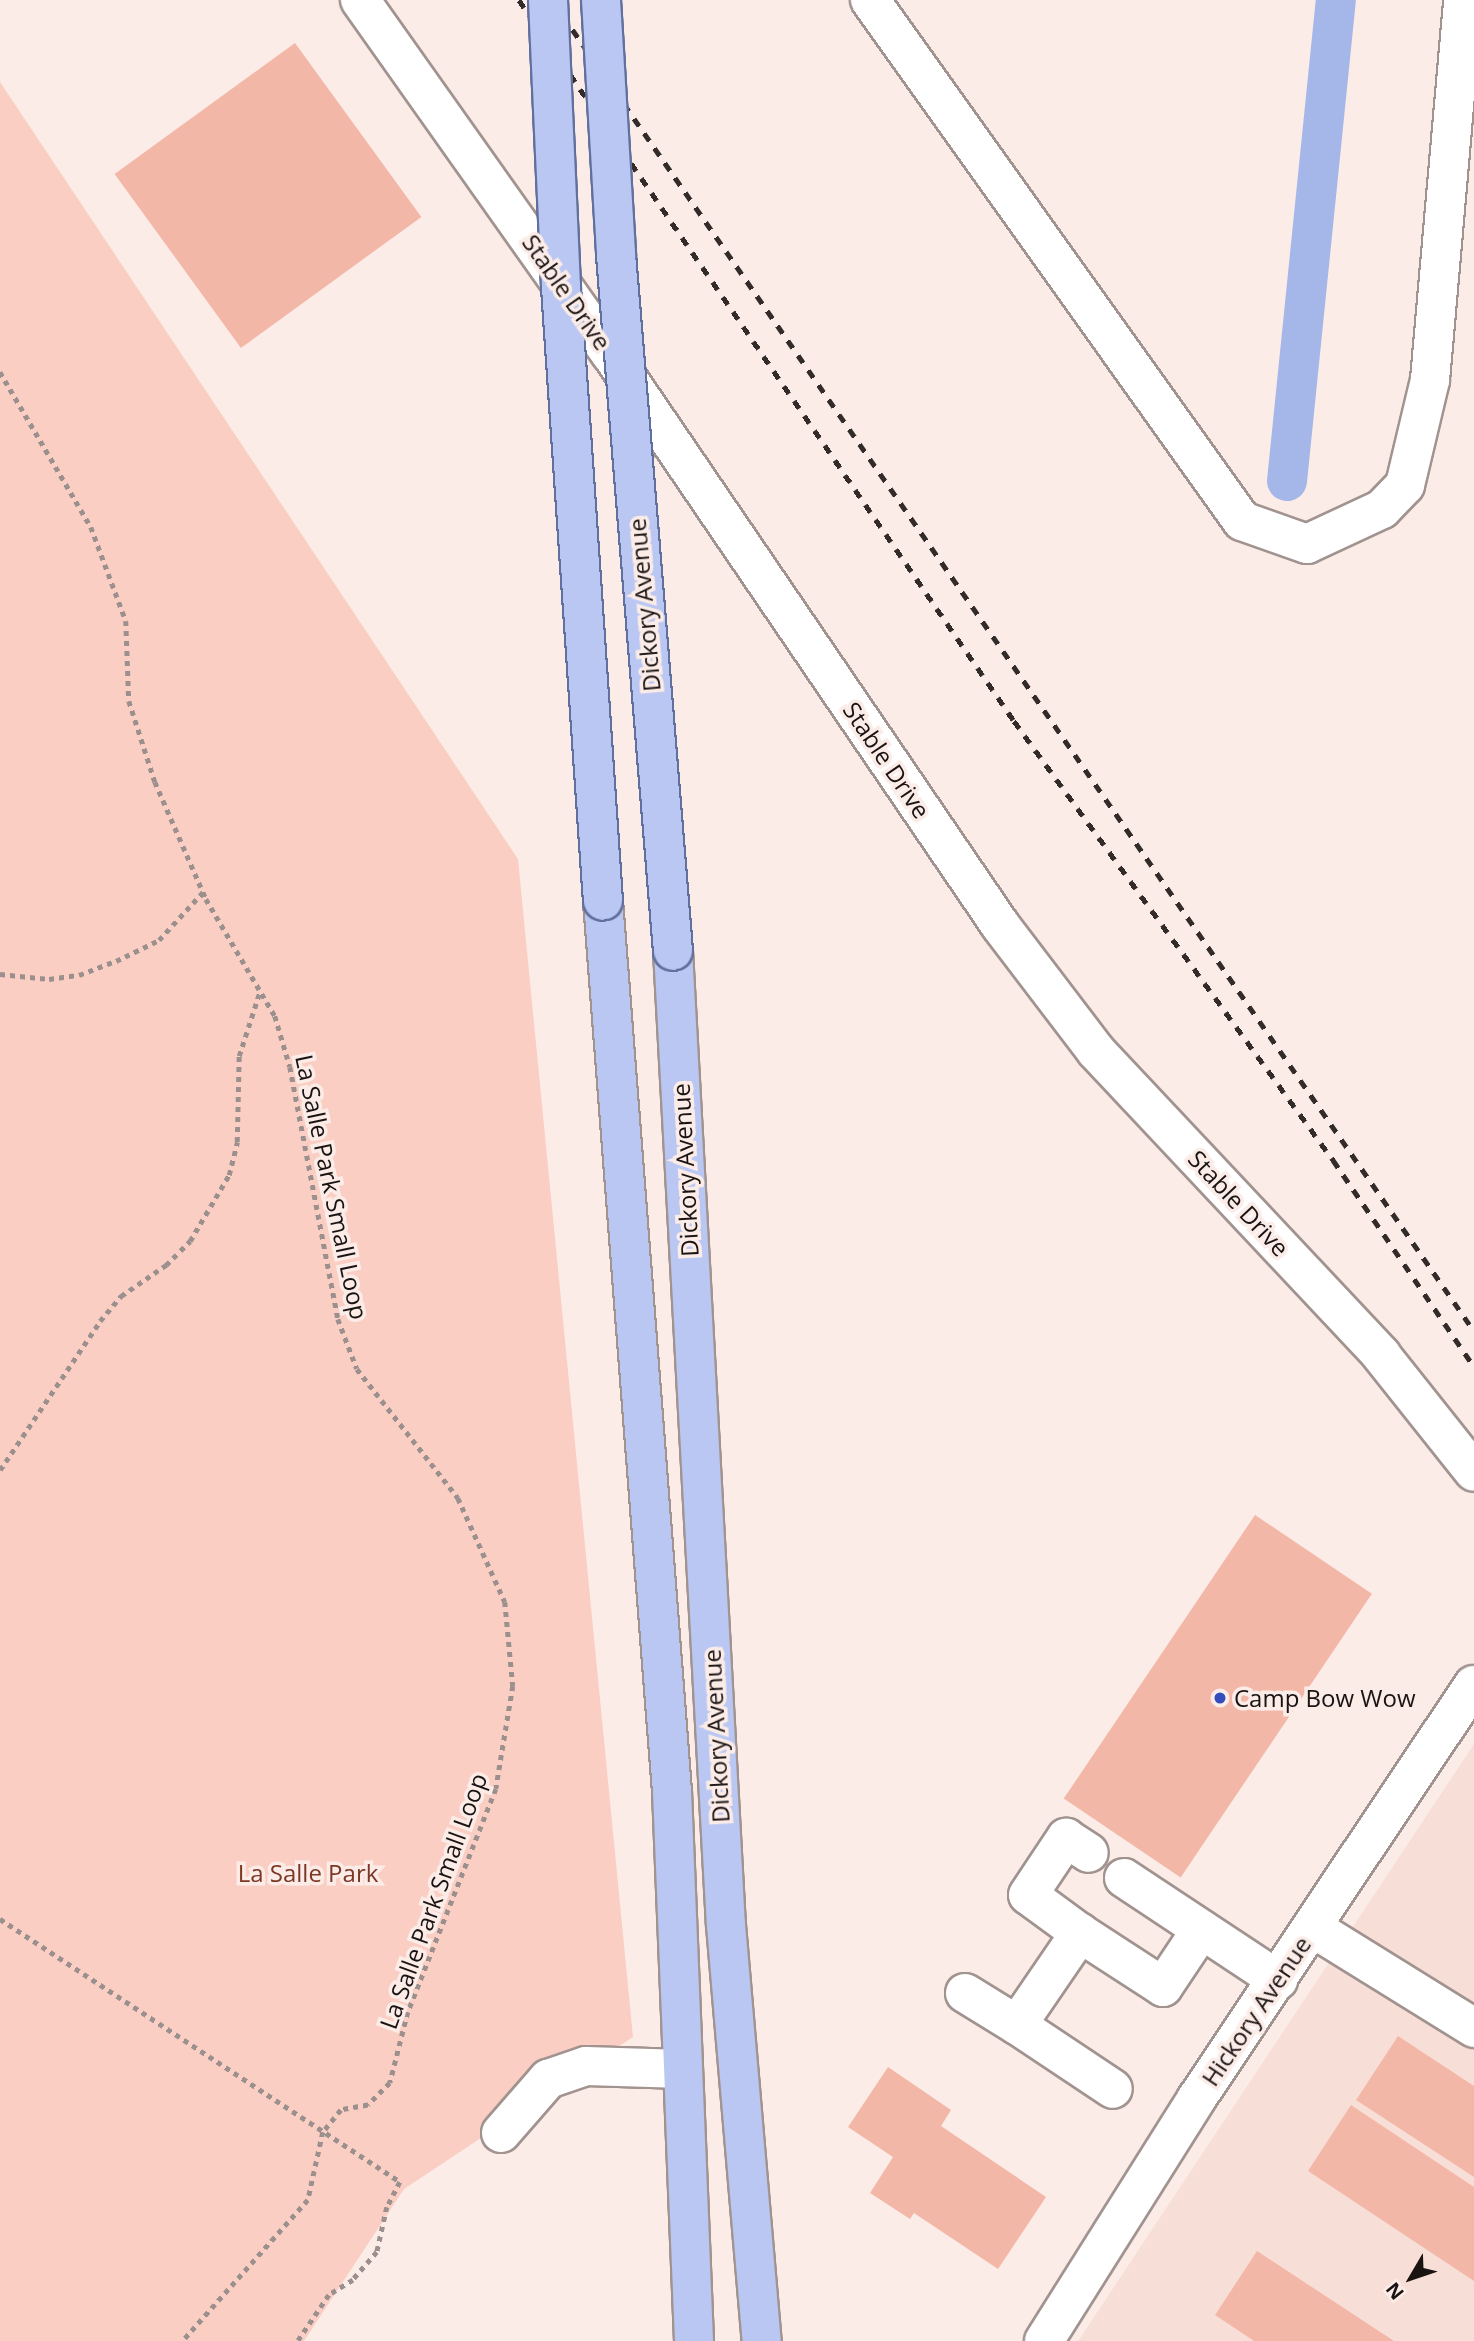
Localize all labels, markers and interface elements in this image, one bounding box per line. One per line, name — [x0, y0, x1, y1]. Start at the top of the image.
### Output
street label: Stable Drive — [517, 229, 617, 355]
street label: Dickory Avenue — [622, 517, 666, 693]
street label: Stable Drive — [838, 696, 936, 824]
street label: La Salle Park Small Loop — [290, 1052, 374, 1322]
street label: Dickory Avenue — [666, 1083, 704, 1257]
street label: Stable Drive — [1183, 1144, 1295, 1262]
street label: Dickory Avenue — [697, 1649, 735, 1823]
place label: Camp Bow Wow — [1234, 1684, 1416, 1712]
marker: Camp Bow Wow — [1212, 1690, 1228, 1706]
street label: La Salle Park Small Loop — [373, 1769, 493, 2033]
park label: La Salle Park — [238, 1859, 378, 1887]
street label: Hickory Avenue — [1195, 1931, 1317, 2091]
north arrow — [1376, 2243, 1446, 2313]
text: N — [1380, 2277, 1410, 2305]

